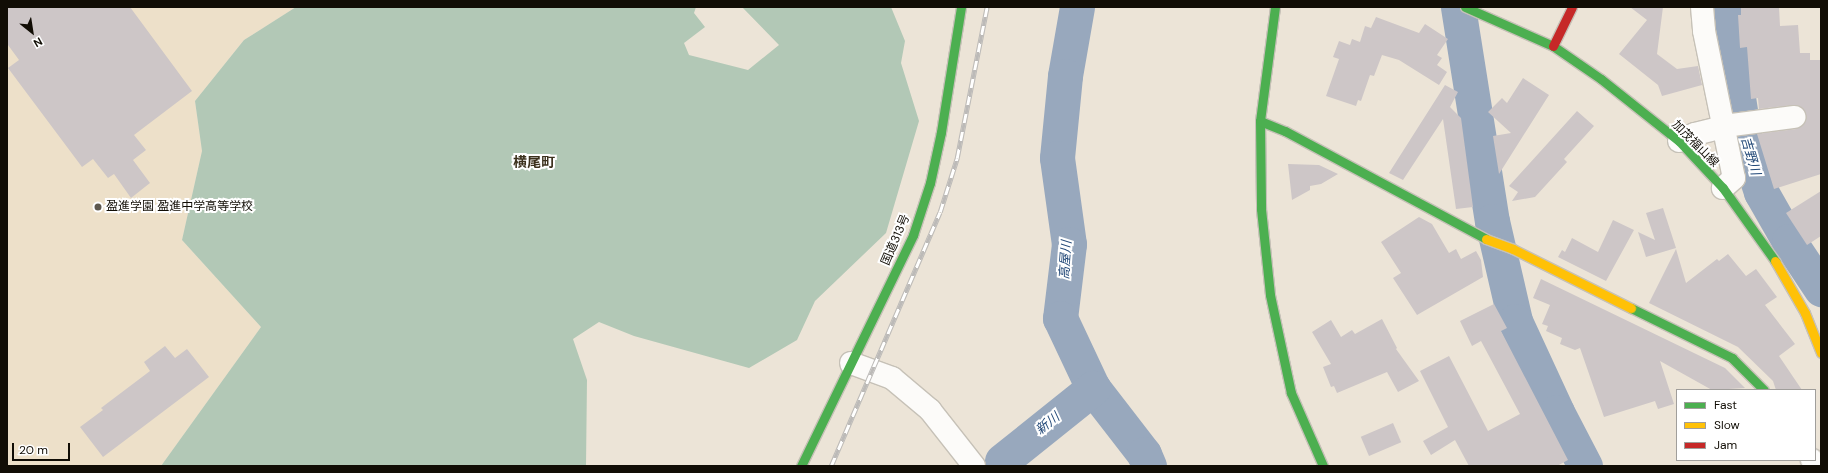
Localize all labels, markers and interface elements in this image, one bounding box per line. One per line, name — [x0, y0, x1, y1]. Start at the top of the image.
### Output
north arrow — [12, 12, 52, 52]
text: N — [31, 34, 45, 50]
street label: 加茂福山線 — [1669, 118, 1721, 170]
water label: 吉野川 — [1737, 135, 1763, 177]
district label: 横尾町 — [513, 154, 555, 170]
place label: 盈進学園 盈進中学高等学校 — [106, 200, 253, 214]
marker: 盈進学園 盈進中学高等学校 — [93, 202, 103, 212]
street label: 国道313号 — [879, 212, 913, 268]
water label: 高屋川 — [1057, 240, 1075, 280]
legend — [1676, 389, 1816, 461]
text: Fast — [1714, 397, 1737, 413]
water label: 新川 — [1033, 410, 1063, 438]
text: Slow — [1714, 417, 1740, 433]
scale bar — [14, 435, 72, 461]
text: Jam — [1714, 437, 1737, 453]
text: 20 m — [19, 442, 48, 458]

